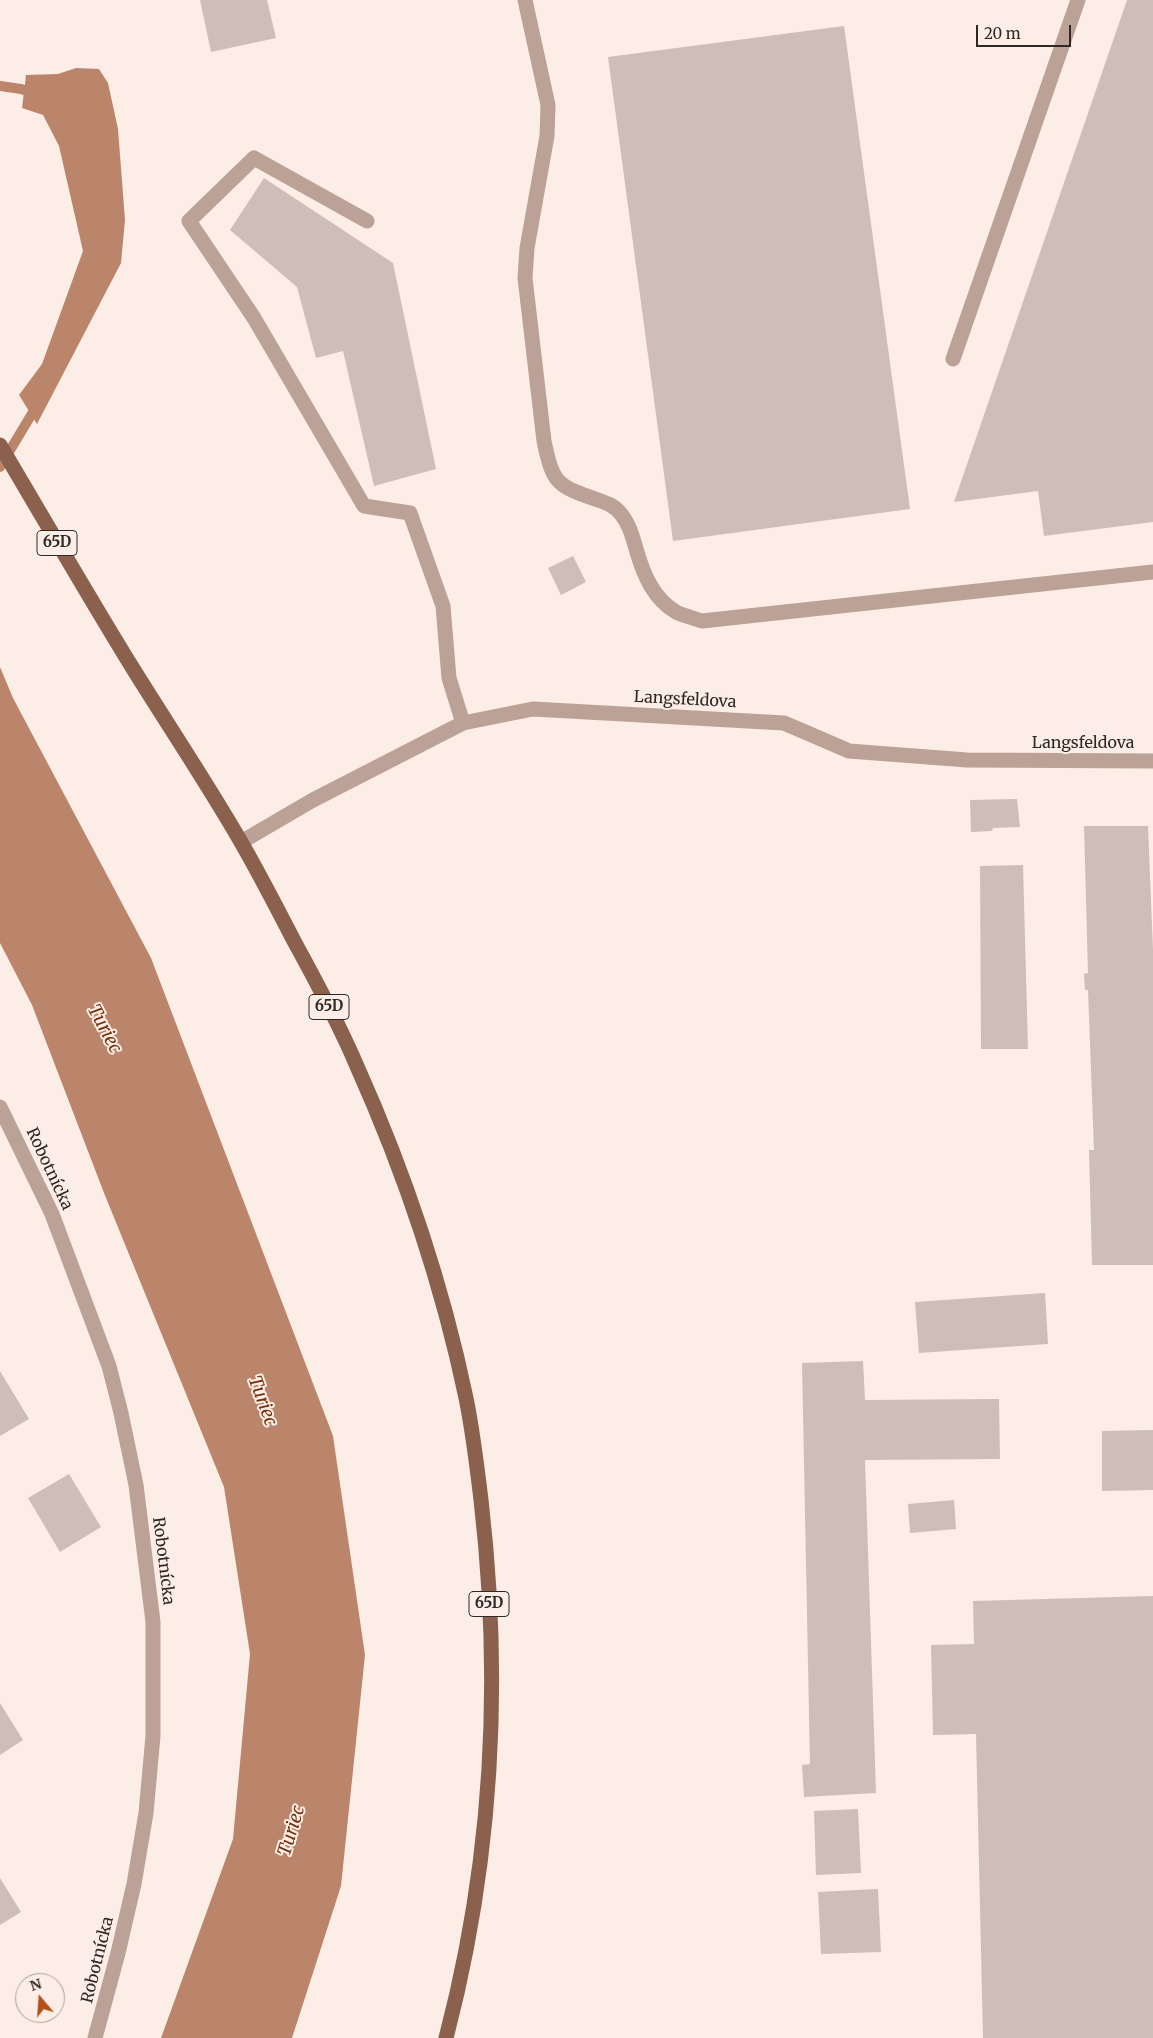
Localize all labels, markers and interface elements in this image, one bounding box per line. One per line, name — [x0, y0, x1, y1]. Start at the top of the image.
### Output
scale bar — [978, 15, 1073, 47]
text: 20 m — [984, 24, 1021, 43]
road number: 65D — [37, 530, 77, 556]
street label: Langsfeldova — [633, 688, 737, 712]
street label: Langsfeldova — [1032, 733, 1134, 753]
road number: 65D — [309, 994, 349, 1020]
water label: Turiec — [82, 1001, 126, 1057]
street label: Robotnícka — [22, 1125, 76, 1213]
water label: Turiec — [243, 1373, 281, 1429]
street label: Robotnícka — [148, 1516, 178, 1606]
road number: 65D — [469, 1592, 509, 1616]
water label: Turiec — [274, 1803, 310, 1859]
street label: Robotnícka — [78, 1915, 118, 2005]
north arrow — [15, 1973, 65, 2023]
text: N — [28, 1974, 44, 1995]

